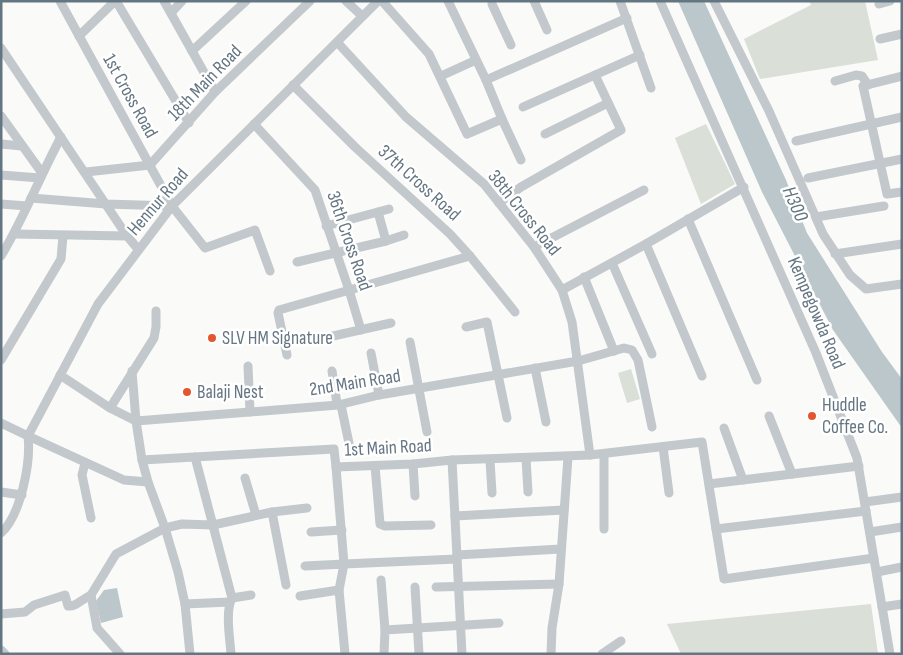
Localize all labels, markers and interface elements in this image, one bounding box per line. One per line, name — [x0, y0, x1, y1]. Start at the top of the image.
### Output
street label: 18th Main Road — [163, 40, 247, 126]
street label: 1st Cross Road — [98, 50, 162, 142]
street label: 37th Cross Road — [373, 140, 465, 226]
street label: Hennur Road — [123, 164, 193, 240]
street label: 38th Cross Road — [482, 166, 566, 260]
water label: H300 — [777, 183, 813, 225]
street label: 36th Cross Road — [321, 188, 377, 294]
street label: Kempegowda Road — [782, 254, 850, 372]
place label: SLV HM Signature — [222, 327, 333, 350]
marker: SLV HM Signature — [206, 332, 218, 344]
street label: 2nd Main Road — [308, 364, 402, 402]
place label: Balaji Nest — [197, 381, 264, 404]
marker: Balaji Nest — [181, 386, 193, 398]
place label: Huddle Coffee Co. — [822, 394, 888, 439]
marker: Huddle Coffee Co. — [806, 410, 818, 422]
street label: 1st Main Road — [344, 434, 432, 462]

